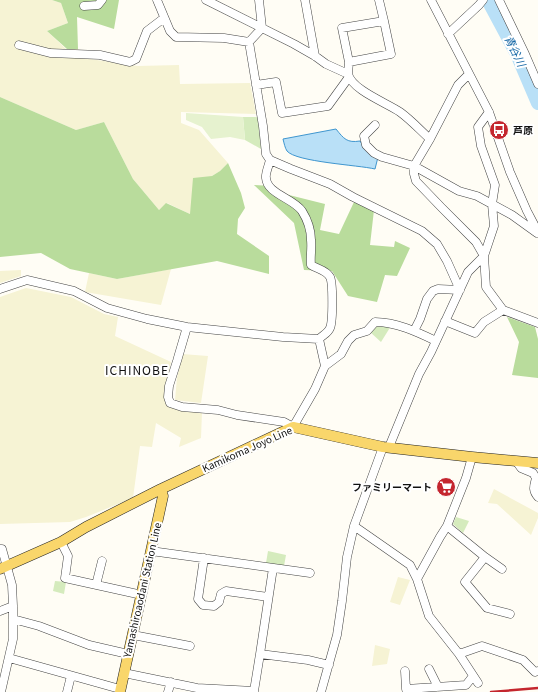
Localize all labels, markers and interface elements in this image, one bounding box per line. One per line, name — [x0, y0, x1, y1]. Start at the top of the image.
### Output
water label: 青谷川 — [501, 32, 531, 70]
bus stop icon: 芦原 — [488, 119, 510, 141]
place label: 芦原 — [513, 122, 533, 137]
district label: ICHINOBE — [105, 361, 169, 378]
street label: Kamikoma Joyo Line — [199, 422, 295, 475]
supermarket icon: ファミリーマート — [435, 476, 457, 498]
place label: ファミリーマート — [352, 479, 432, 494]
street label: Yamashiroaodani Station Line — [118, 520, 164, 660]

